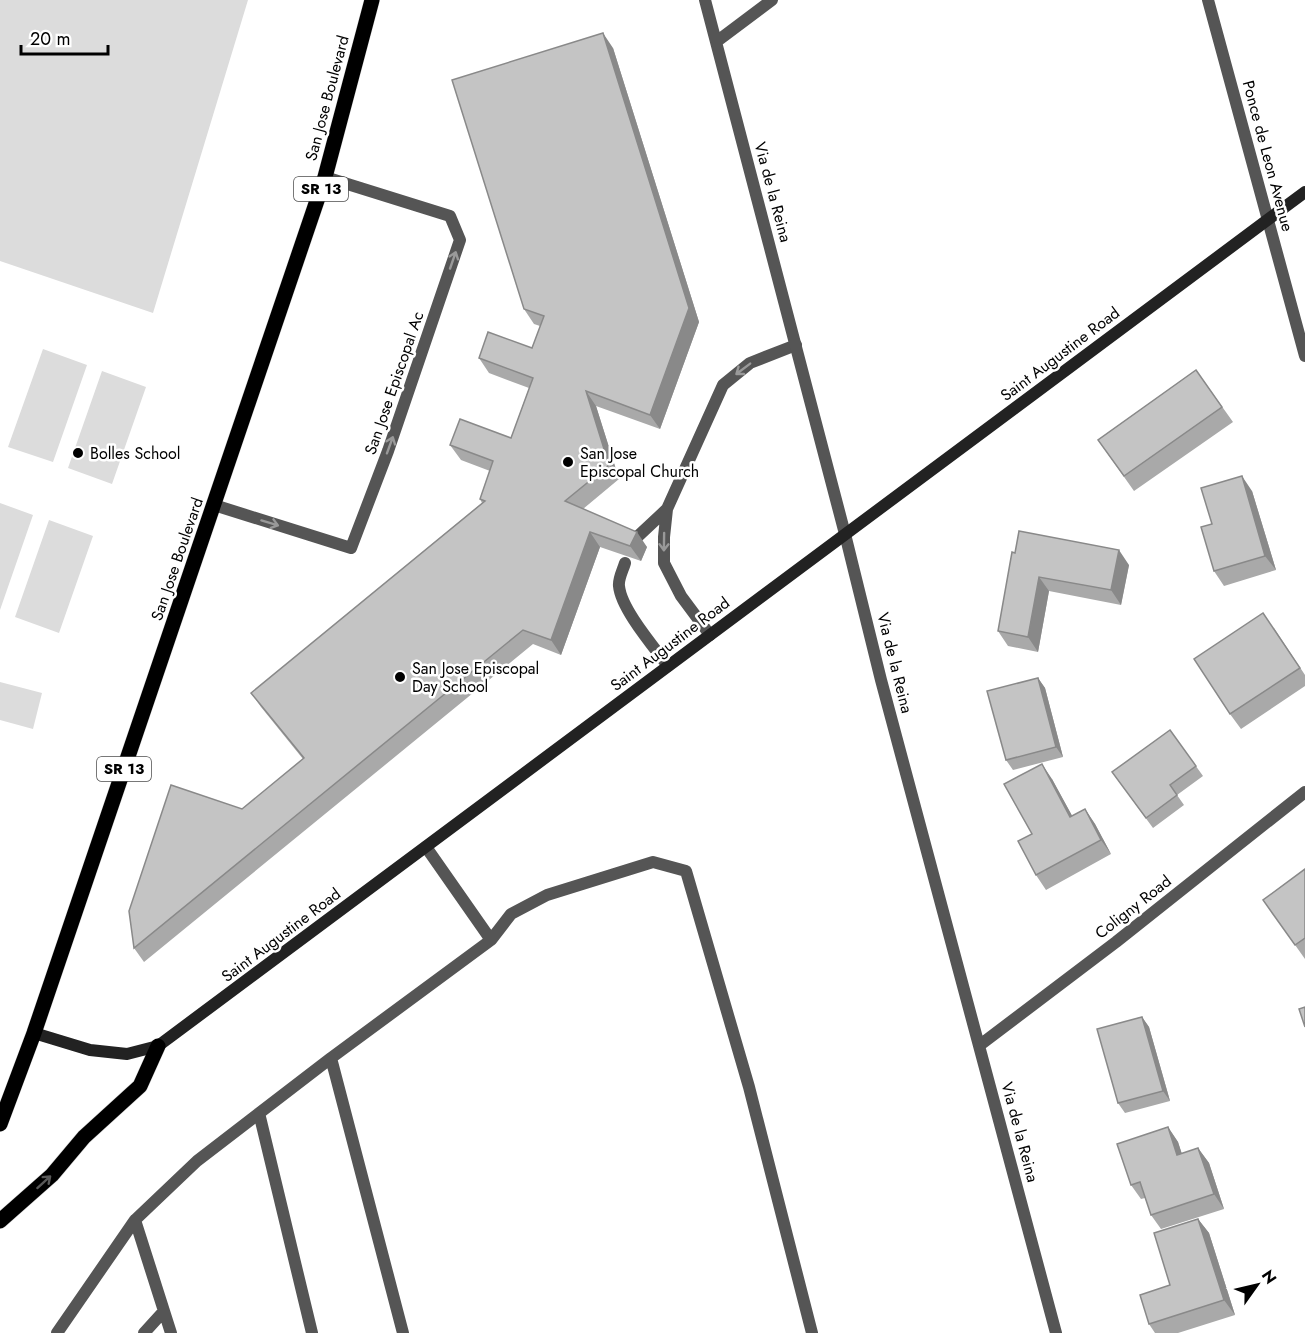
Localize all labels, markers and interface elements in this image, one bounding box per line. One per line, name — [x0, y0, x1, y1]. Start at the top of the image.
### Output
scale bar — [21, 18, 108, 56]
text: 20 m — [30, 26, 70, 52]
street label: San Jose Boulevard — [299, 33, 355, 163]
street label: Ponce de Leon Avenue — [1237, 78, 1299, 234]
street label: Via de la Reina — [749, 139, 797, 245]
road number: SR 13 — [294, 177, 348, 201]
one-way arrow — [449, 251, 460, 270]
street label: Saint Augustine Road — [995, 301, 1125, 407]
street label: San Jose Episcopal Ac — [359, 308, 429, 458]
one-way arrow — [735, 362, 751, 375]
one-way arrow — [386, 436, 397, 454]
place label: Bolles School — [90, 442, 180, 465]
place label: San Jose Episcopal Church — [580, 442, 699, 483]
marker: Bolles School — [71, 446, 85, 460]
marker: San Jose Episcopal Church — [561, 455, 575, 469]
street label: San Jose Boulevard — [145, 494, 209, 624]
one-way arrow — [260, 518, 279, 529]
one-way arrow — [659, 532, 670, 551]
street label: Saint Augustine Road — [605, 591, 735, 697]
street label: Via de la Reina — [871, 610, 919, 716]
place label: San Jose Episcopal Day School — [412, 657, 539, 698]
marker: San Jose Episcopal Day School — [393, 670, 407, 684]
road number: SR 13 — [97, 757, 151, 781]
street label: Coligny Road — [1090, 870, 1176, 944]
street label: Saint Augustine Road — [216, 882, 346, 988]
street label: Via de la Reina — [996, 1079, 1044, 1185]
one-way arrow — [36, 1175, 51, 1189]
north arrow — [1227, 1255, 1287, 1315]
text: N — [1256, 1265, 1282, 1289]

